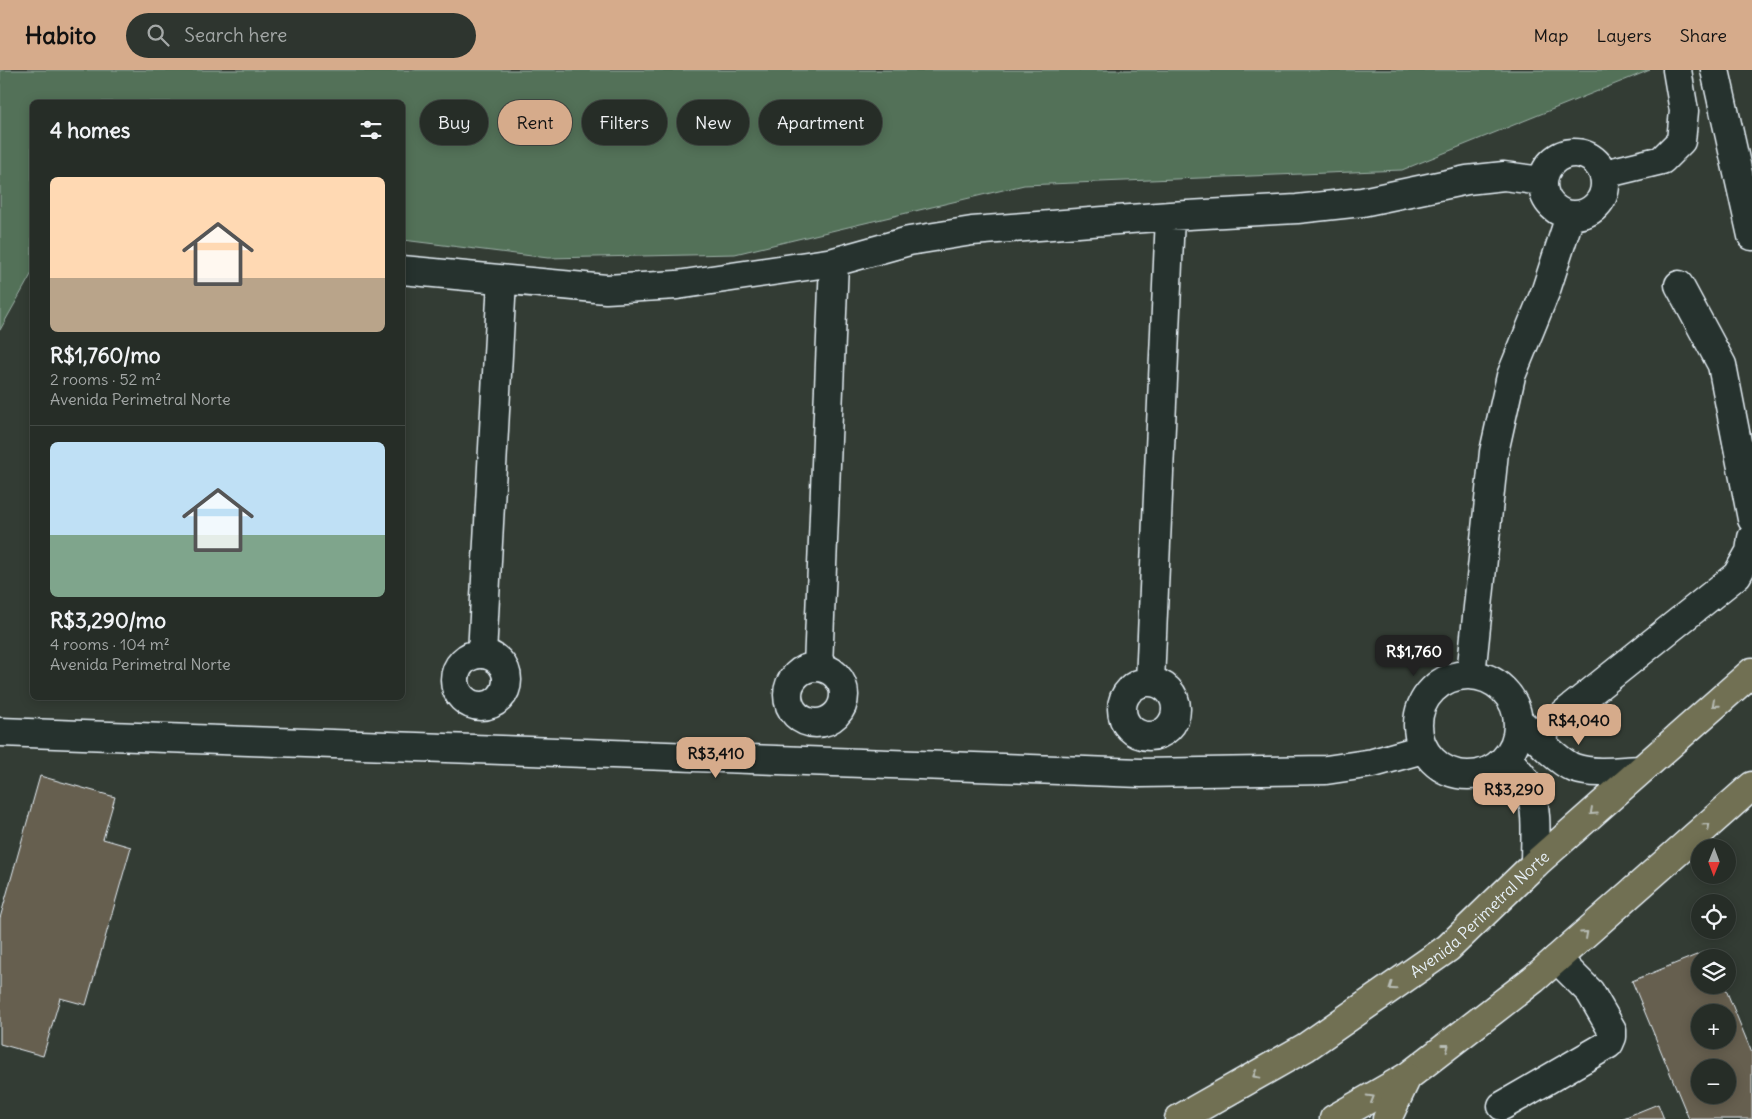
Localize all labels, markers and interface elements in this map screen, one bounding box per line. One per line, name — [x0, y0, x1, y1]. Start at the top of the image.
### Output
search box — [126, 13, 476, 58]
text: Habito — [25, 20, 96, 50]
icon: search — [144, 21, 172, 49]
text: Search here — [184, 23, 287, 47]
text: Map — [1533, 24, 1568, 47]
text: Layers — [1596, 24, 1652, 47]
text: Share — [1680, 24, 1727, 47]
chip: Buy — [420, 100, 488, 145]
chip: Rent — [498, 100, 572, 145]
chip: Filters — [582, 100, 667, 145]
chip: New — [677, 100, 749, 145]
chip: Apartment — [759, 100, 882, 145]
icon: filters — [357, 116, 385, 144]
text: 4 homes — [50, 117, 130, 144]
icon: home — [173, 209, 263, 299]
text: R$1,760/mo — [50, 342, 161, 369]
text: 2 rooms · 52 m² — [50, 369, 161, 389]
text: Avenida Perimetral Norte — [50, 389, 231, 409]
icon: home — [173, 475, 263, 565]
text: R$3,290/mo — [50, 607, 166, 634]
text: 4 rooms · 104 m² — [50, 634, 170, 654]
pin: R$1,760 — [1368, 634, 1460, 677]
text: R$1,760 — [1386, 641, 1442, 661]
text: Avenida Perimetral Norte — [50, 654, 231, 674]
one-way arrow — [1712, 698, 1721, 707]
pin: R$4,040 — [1533, 704, 1625, 746]
text: R$4,040 — [1548, 710, 1610, 730]
pin: R$3,410 — [670, 736, 762, 779]
text: R$3,410 — [687, 743, 745, 763]
pin: R$3,290 — [1468, 772, 1560, 815]
text: R$3,290 — [1484, 779, 1544, 799]
one-way arrow — [1590, 806, 1599, 815]
one-way arrow — [1701, 823, 1710, 832]
north arrow — [1691, 839, 1736, 884]
map controls — [1691, 839, 1736, 1104]
street label: Avenida Perimetral Norte — [1406, 846, 1553, 982]
button: locate — [1691, 894, 1736, 939]
one-way arrow — [1580, 931, 1589, 940]
button: layers — [1691, 949, 1736, 994]
one-way arrow — [1389, 981, 1398, 990]
button: + — [1691, 1004, 1736, 1049]
one-way arrow — [1440, 1044, 1449, 1053]
button: − — [1691, 1059, 1736, 1104]
one-way arrow — [1253, 1069, 1262, 1079]
one-way arrow — [1365, 1094, 1374, 1104]

